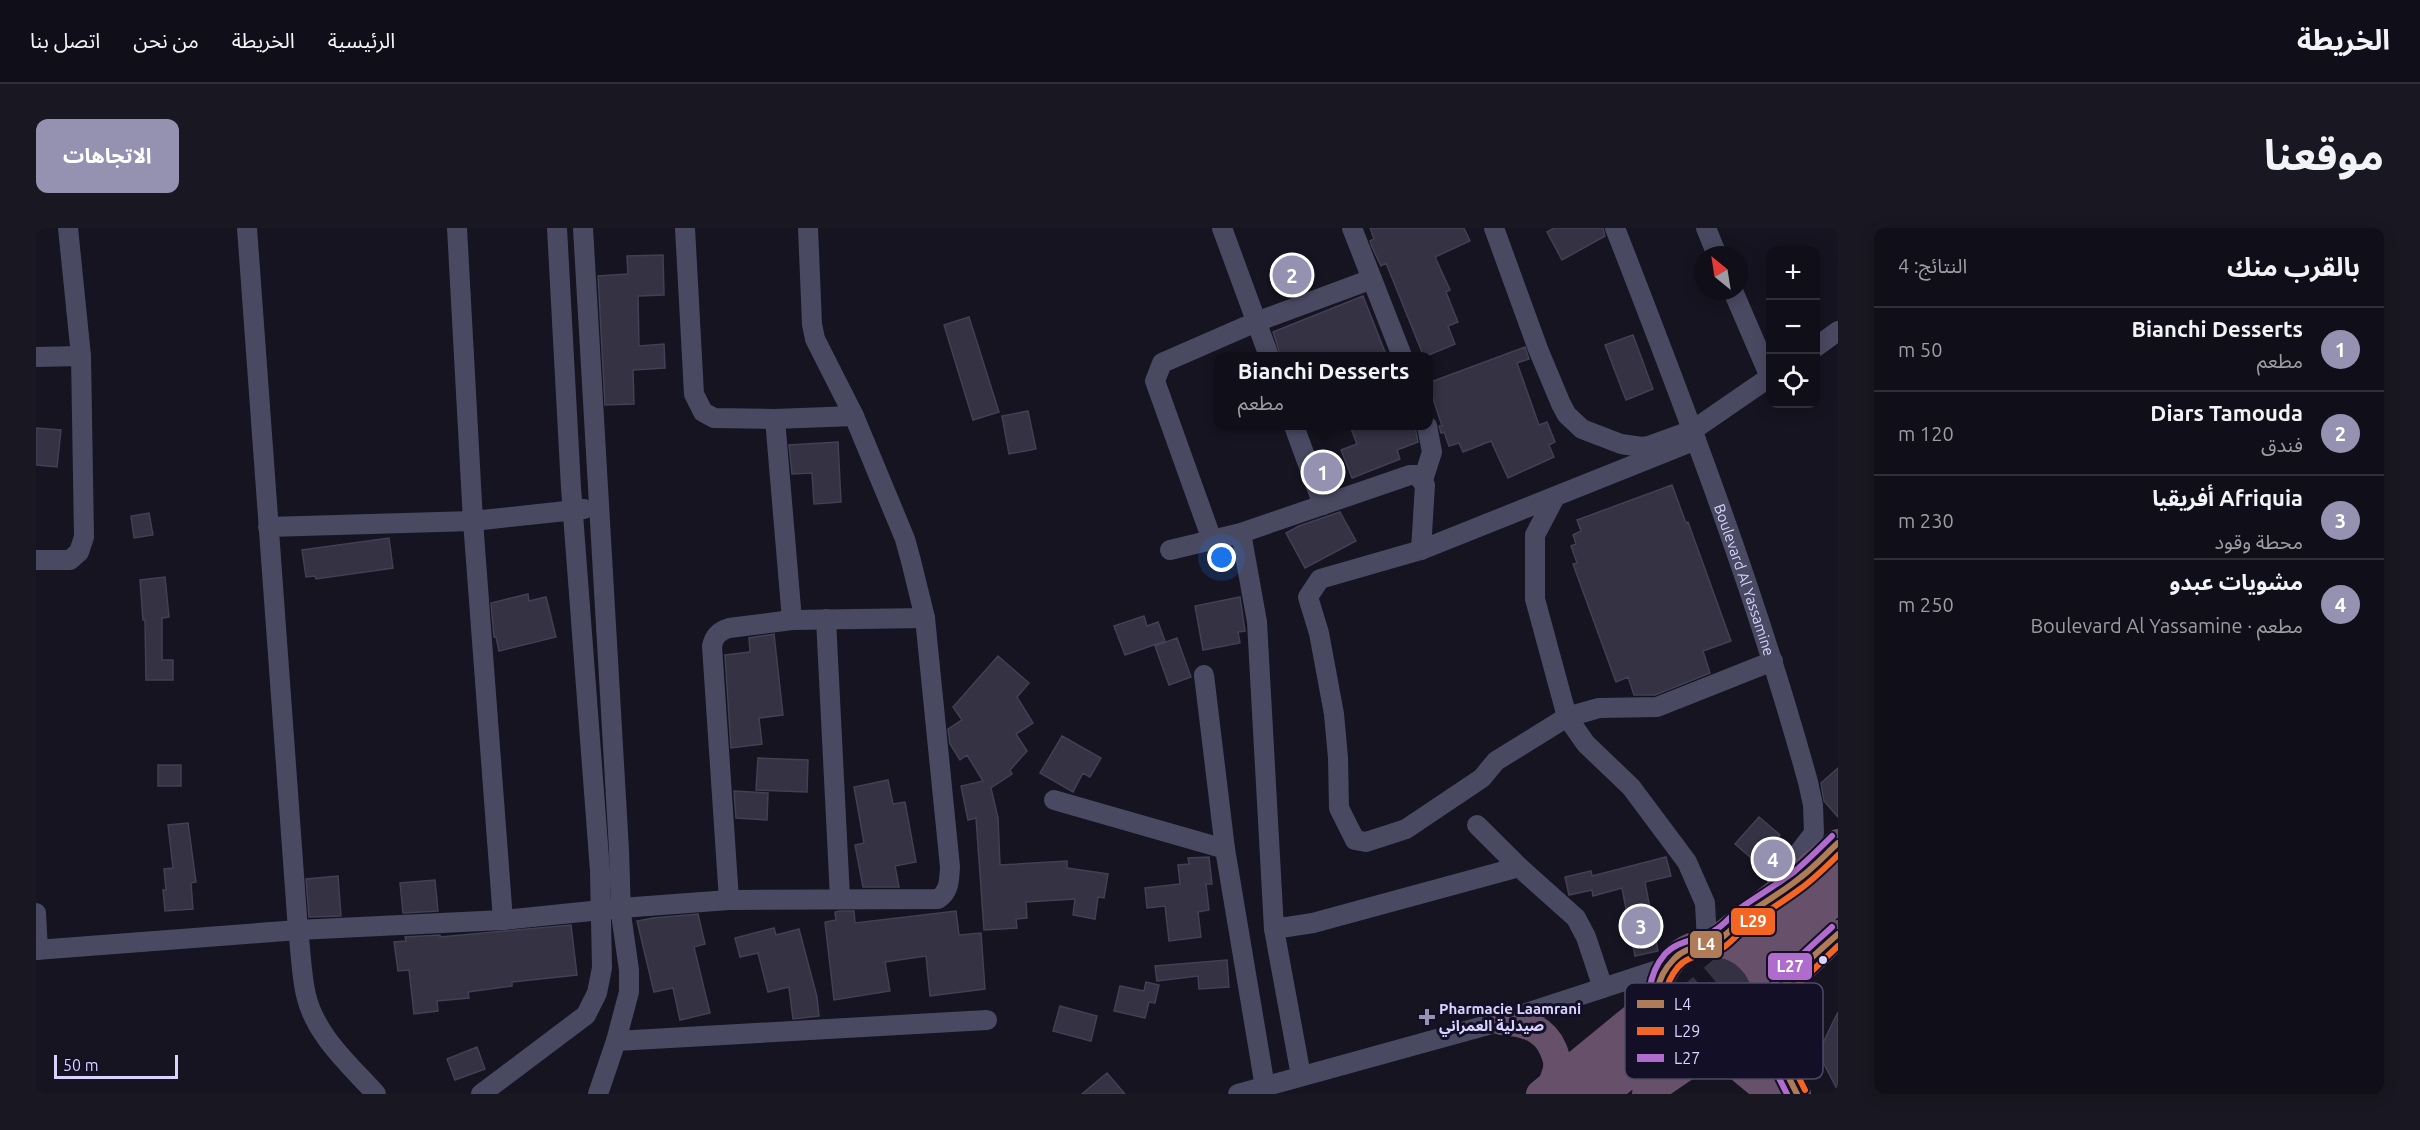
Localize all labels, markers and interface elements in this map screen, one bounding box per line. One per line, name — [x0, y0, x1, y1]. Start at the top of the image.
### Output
text: الخريطة — [2297, 24, 2390, 55]
text: اتصل بنا — [30, 28, 100, 52]
text: من نحن — [133, 28, 199, 52]
text: الخريطة — [232, 28, 295, 52]
text: الرئيسية — [328, 28, 395, 52]
button: الاتجاهات — [36, 119, 179, 193]
text: موقعنا — [2264, 131, 2384, 178]
north arrow — [1694, 246, 1748, 300]
map controls — [1766, 246, 1820, 408]
button: + — [1766, 246, 1820, 300]
pin: 2 — [1272, 252, 1312, 298]
text: بالقرب منك — [2227, 252, 2360, 281]
text: النتائج: 4 — [1898, 254, 1967, 277]
button: − — [1766, 300, 1820, 354]
text: Bianchi Desserts — [2131, 316, 2303, 341]
text: 50 m — [1898, 338, 1942, 361]
text: 1 — [2335, 338, 2346, 361]
text: مطعم — [2257, 349, 2303, 372]
popup — [1214, 352, 1433, 430]
button: locate — [1766, 354, 1820, 408]
text: Bianchi Desserts — [1238, 358, 1409, 383]
text: مطعم — [1238, 391, 1284, 414]
text: Diars Tamouda — [2150, 400, 2303, 425]
text: 120 m — [1898, 422, 1954, 445]
text: 2 — [2335, 422, 2346, 445]
text: فندق — [2261, 433, 2303, 456]
pin: 1 — [1304, 450, 1342, 494]
text: Afriquia أفريقيا — [2152, 485, 2303, 510]
street label: Boulevard Al Yassamine — [1711, 501, 1778, 658]
text: 230 m — [1898, 509, 1954, 532]
text: 3 — [2335, 509, 2346, 532]
text: محطة وقود — [2214, 530, 2303, 553]
your location — [1207, 543, 1236, 572]
text: مشويات عبدو — [2169, 569, 2303, 594]
text: 250 m — [1898, 593, 1954, 616]
text: 4 — [2335, 593, 2346, 616]
text: مطعم · Boulevard Al Yassamine — [2030, 614, 2303, 637]
pin: 4 — [1754, 836, 1792, 882]
pin: 3 — [1622, 904, 1660, 948]
line badge: L29 — [1730, 907, 1776, 936]
text: L29 — [1740, 912, 1766, 930]
line badge: L4 — [1689, 930, 1723, 959]
text: L4 — [1697, 935, 1715, 953]
line badge: L27 — [1767, 952, 1813, 981]
unlabelled marker — [1817, 954, 1829, 966]
text: L27 — [1777, 957, 1803, 975]
legend — [1625, 983, 1823, 1079]
text: L4 — [1674, 995, 1691, 1013]
place label: Pharmacie Laamrani صيدلية العمراني — [1439, 1000, 1581, 1037]
marker: Pharmacie Laamrani صيدلية العمراني — [1420, 1010, 1434, 1024]
text: L29 — [1674, 1022, 1700, 1040]
text: L27 — [1674, 1049, 1700, 1067]
scale bar — [54, 1052, 178, 1080]
text: 50 m — [63, 1056, 99, 1074]

